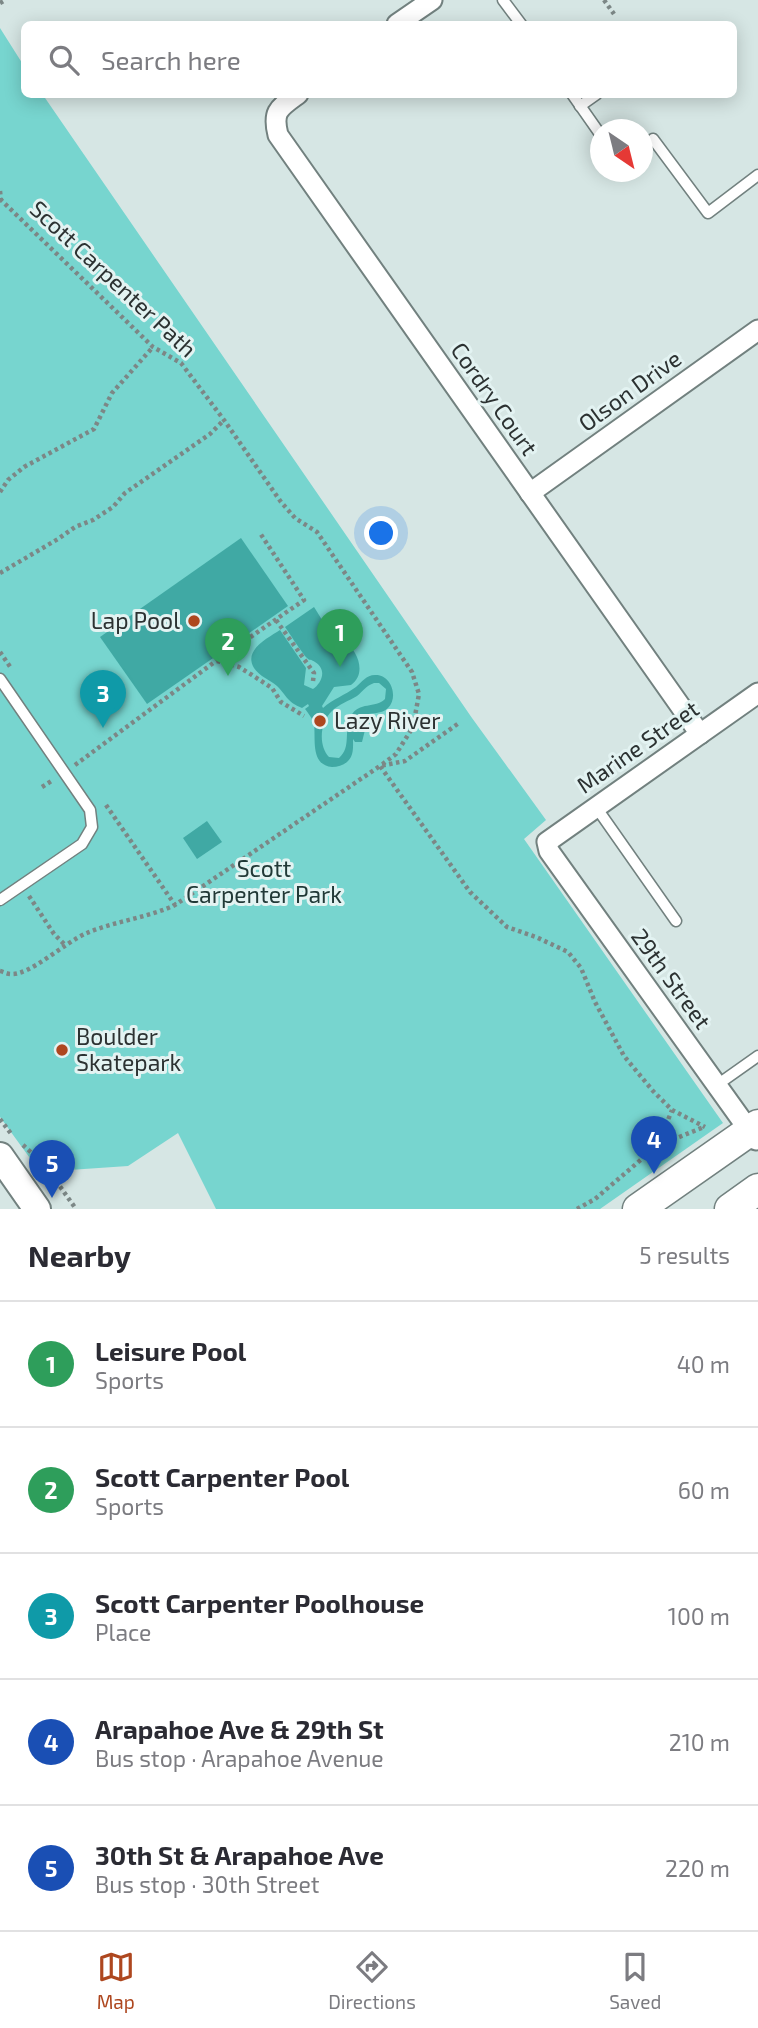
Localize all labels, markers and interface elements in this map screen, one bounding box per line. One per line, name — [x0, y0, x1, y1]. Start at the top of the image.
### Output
search box — [21, 21, 737, 98]
icon: search — [45, 41, 83, 79]
text: Search here — [101, 44, 241, 75]
north arrow — [590, 119, 653, 182]
street label: Scott Carpenter Path — [25, 194, 203, 362]
street label: Cordry Court — [446, 336, 544, 461]
street label: Olson Drive — [573, 344, 686, 437]
your location — [364, 516, 398, 550]
place label: Lap Pool — [91, 606, 180, 634]
pin: 1 — [317, 609, 363, 667]
marker: Lap Pool — [186, 613, 202, 629]
pin: 2 — [205, 618, 251, 676]
pin: 3 — [80, 670, 126, 728]
street label: Marine Street — [571, 694, 704, 799]
place label: Lazy River — [334, 706, 441, 734]
marker: Lazy River — [312, 713, 328, 729]
park label: Scott Carpenter Park — [186, 854, 342, 908]
street label: 29th Street — [626, 923, 718, 1034]
place label: Boulder Skatepark — [76, 1022, 182, 1076]
marker: Boulder Skatepark — [54, 1042, 70, 1058]
pin: 4 — [631, 1116, 677, 1174]
pin: 5 — [29, 1140, 75, 1198]
text: Nearby — [28, 1237, 131, 1273]
text: 5 results — [639, 1241, 730, 1269]
text: Leisure Pool — [95, 1335, 246, 1366]
text: 1 — [46, 1350, 56, 1378]
text: 40 m — [677, 1350, 730, 1378]
text: Sports — [95, 1366, 164, 1394]
text: Scott Carpenter Pool — [95, 1461, 349, 1492]
text: 2 — [44, 1476, 58, 1504]
text: 60 m — [678, 1476, 730, 1504]
text: Sports — [95, 1492, 164, 1520]
text: Scott Carpenter Poolhouse — [95, 1587, 424, 1618]
text: 3 — [44, 1602, 58, 1630]
text: 100 m — [668, 1602, 730, 1630]
text: Place — [95, 1618, 151, 1646]
text: Arapahoe Ave & 29th St — [95, 1713, 384, 1744]
text: 4 — [44, 1728, 58, 1756]
text: 210 m — [669, 1728, 730, 1756]
text: Bus stop · Arapahoe Avenue — [95, 1744, 384, 1772]
text: 30th St & Arapahoe Ave — [95, 1839, 384, 1870]
text: 5 — [45, 1854, 57, 1882]
text: 220 m — [665, 1854, 730, 1882]
text: Bus stop · 30th Street — [95, 1870, 320, 1898]
tab: Map — [97, 1948, 135, 2013]
tab: Directions — [328, 1948, 416, 2013]
tab: Saved — [609, 1948, 661, 2013]

